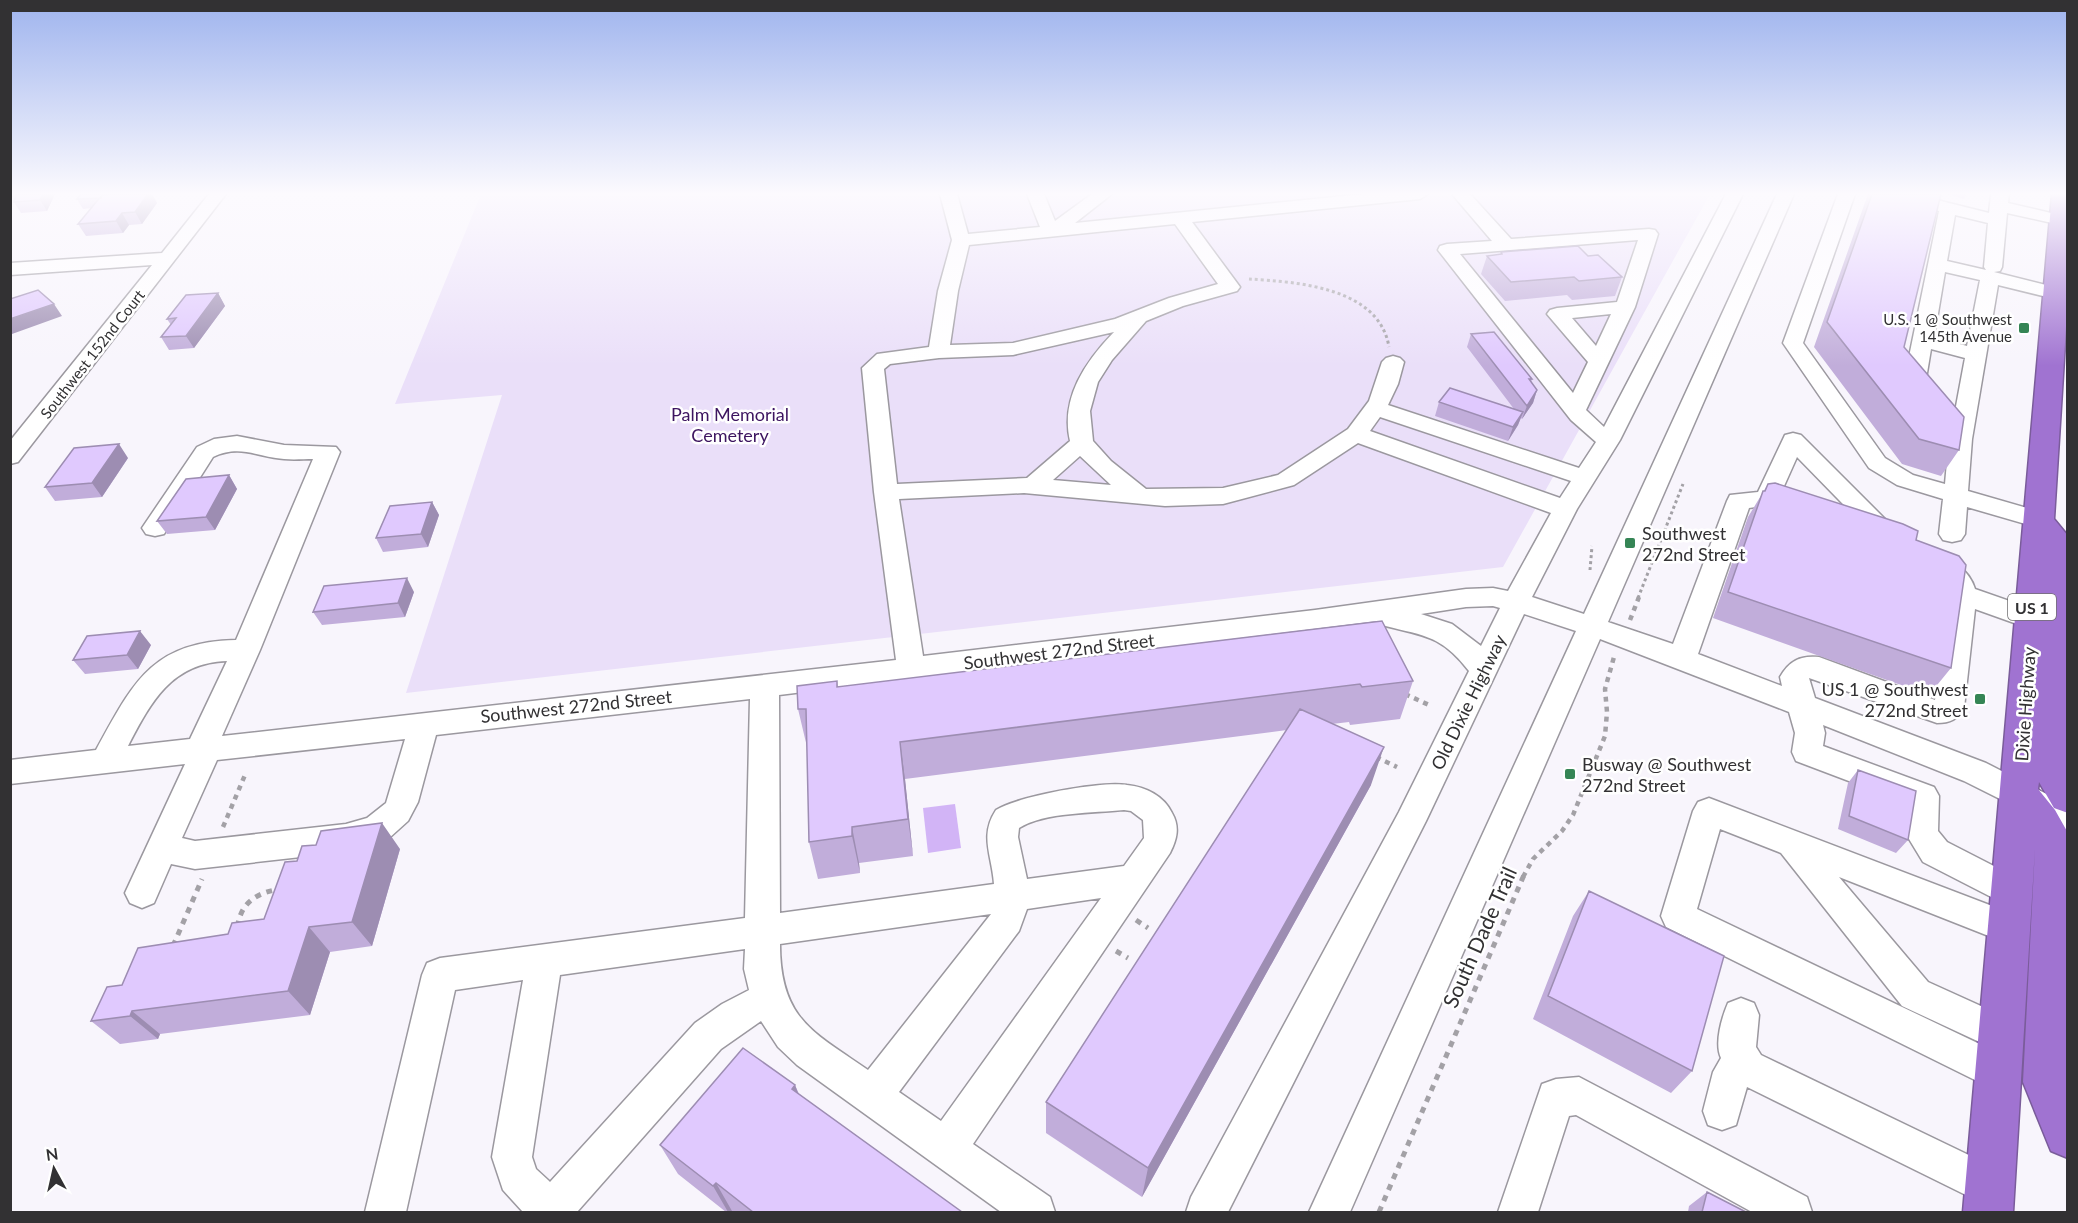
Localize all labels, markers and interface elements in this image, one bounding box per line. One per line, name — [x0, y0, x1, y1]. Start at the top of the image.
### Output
street label: Southwest 152nd Court — [36, 286, 148, 422]
place label: U.S. 1 @ Southwest 145th Avenue — [1883, 310, 2013, 345]
marker: U.S. 1 @ Southwest 145th Avenue — [2017, 321, 2031, 335]
park label: Palm Memorial Cemetery — [671, 403, 789, 446]
place label: Southwest 272nd Street — [1642, 522, 1746, 565]
marker: Southwest 272nd Street — [1623, 536, 1637, 550]
road number: US 1 — [2008, 594, 2056, 620]
street label: Southwest 272nd Street — [962, 628, 1156, 674]
street label: Old Dixie Highway — [1426, 630, 1511, 773]
street label: Dixie Highway — [2010, 645, 2040, 762]
place label: US 1 @ Southwest 272nd Street — [1822, 678, 1969, 721]
street label: Southwest 272nd Street — [479, 685, 673, 727]
marker: US 1 @ Southwest 272nd Street — [1973, 692, 1987, 706]
place label: Busway @ Southwest 272nd Street — [1582, 753, 1752, 796]
marker: Busway @ Southwest 272nd Street — [1563, 767, 1577, 781]
street label: South Dade Trail — [1437, 863, 1521, 1011]
north arrow — [24, 1139, 84, 1199]
text: N — [44, 1143, 59, 1164]

